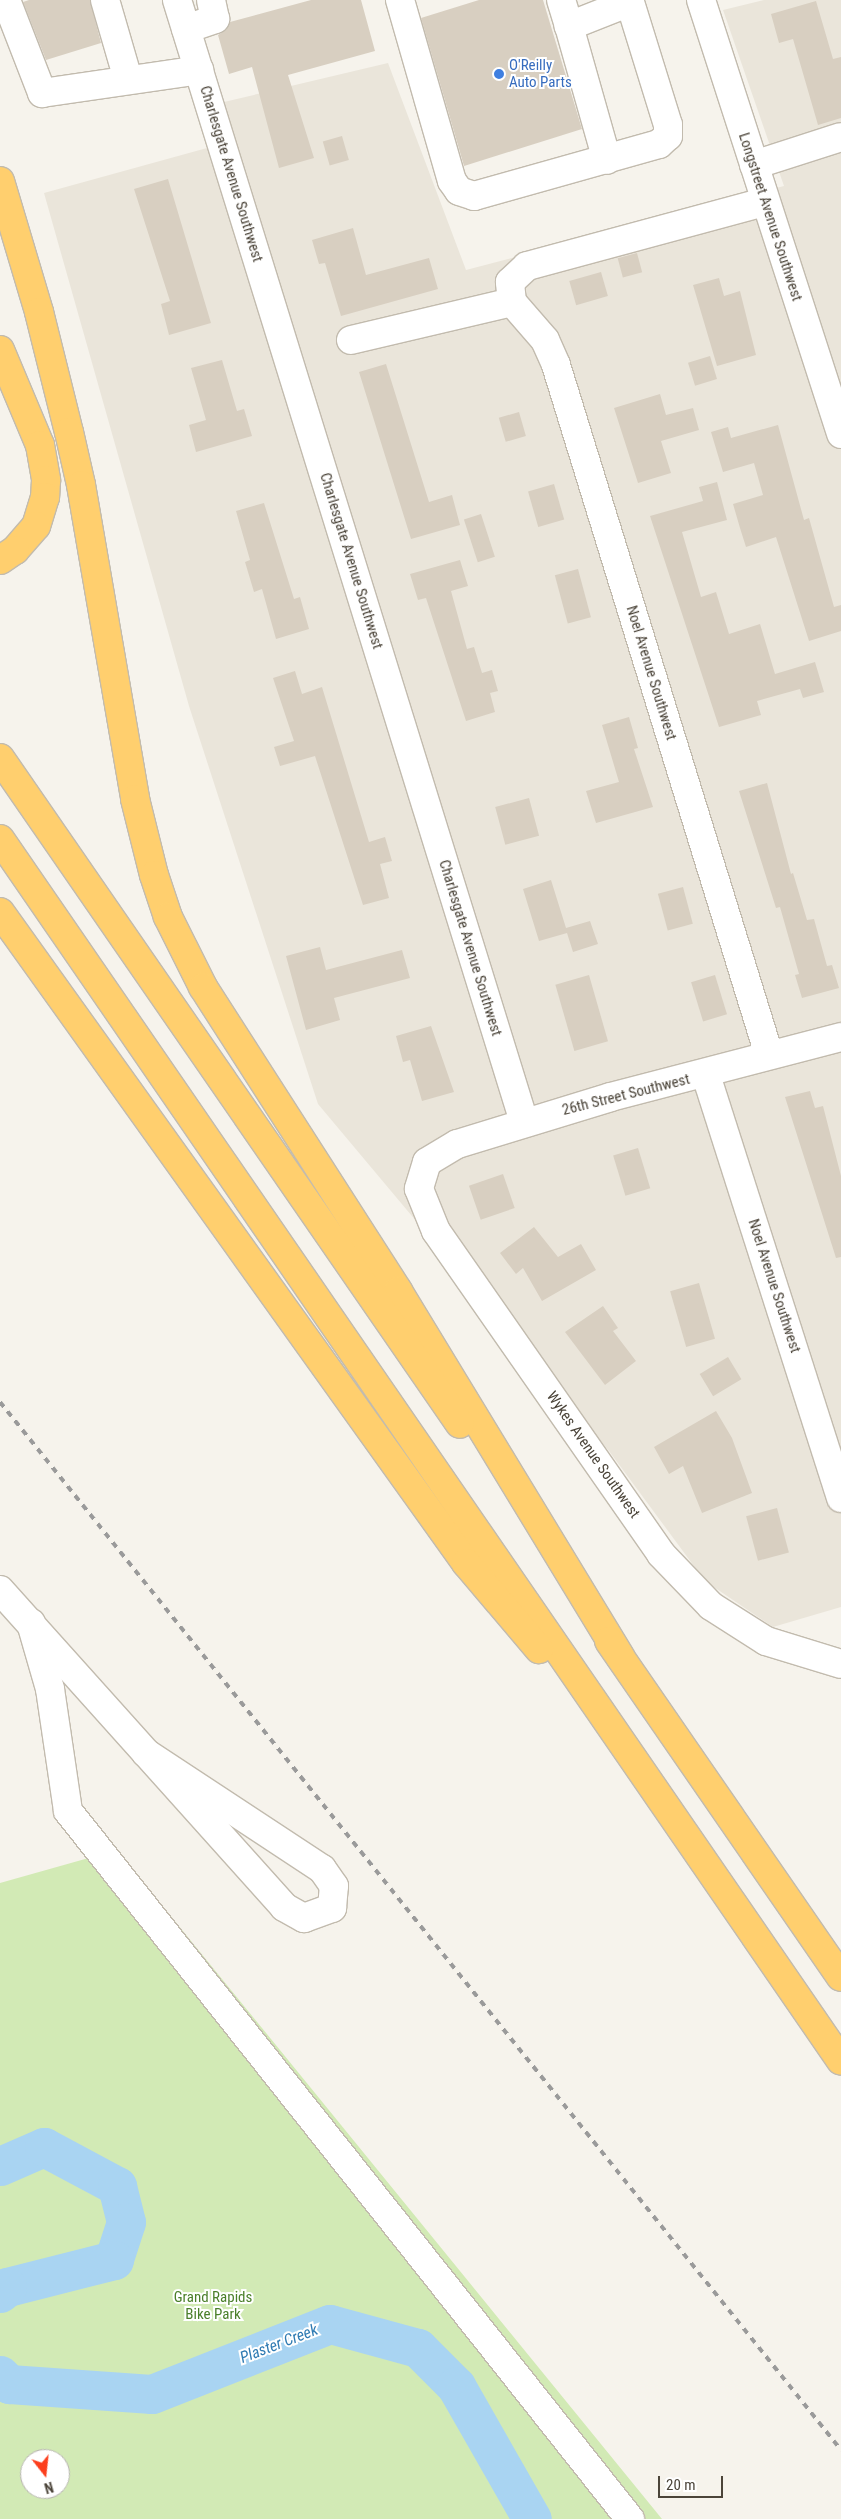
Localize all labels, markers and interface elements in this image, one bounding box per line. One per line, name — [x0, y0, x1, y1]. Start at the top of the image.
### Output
place label: O'Reilly Auto Parts — [509, 56, 572, 91]
marker: O'Reilly Auto Parts — [493, 68, 505, 80]
street label: Charlesgate Avenue Southwest — [196, 84, 266, 264]
street label: Longstreet Avenue Southwest — [734, 131, 806, 303]
street label: Charlesgate Avenue Southwest — [316, 471, 386, 651]
street label: Noel Avenue Southwest — [622, 604, 680, 742]
street label: Charlesgate Avenue Southwest — [435, 858, 505, 1038]
street label: 26th Street Southwest — [560, 1070, 692, 1120]
street label: Noel Avenue Southwest — [744, 1217, 804, 1355]
street label: Wykes Avenue Southwest — [542, 1388, 644, 1522]
park label: Grand Rapids Bike Park — [174, 2288, 252, 2323]
water label: Plaster Creek — [237, 2320, 321, 2368]
north arrow — [20, 2449, 70, 2499]
scale bar — [661, 2466, 726, 2498]
text: 20 m — [666, 2476, 696, 2494]
text: N — [43, 2479, 55, 2496]

